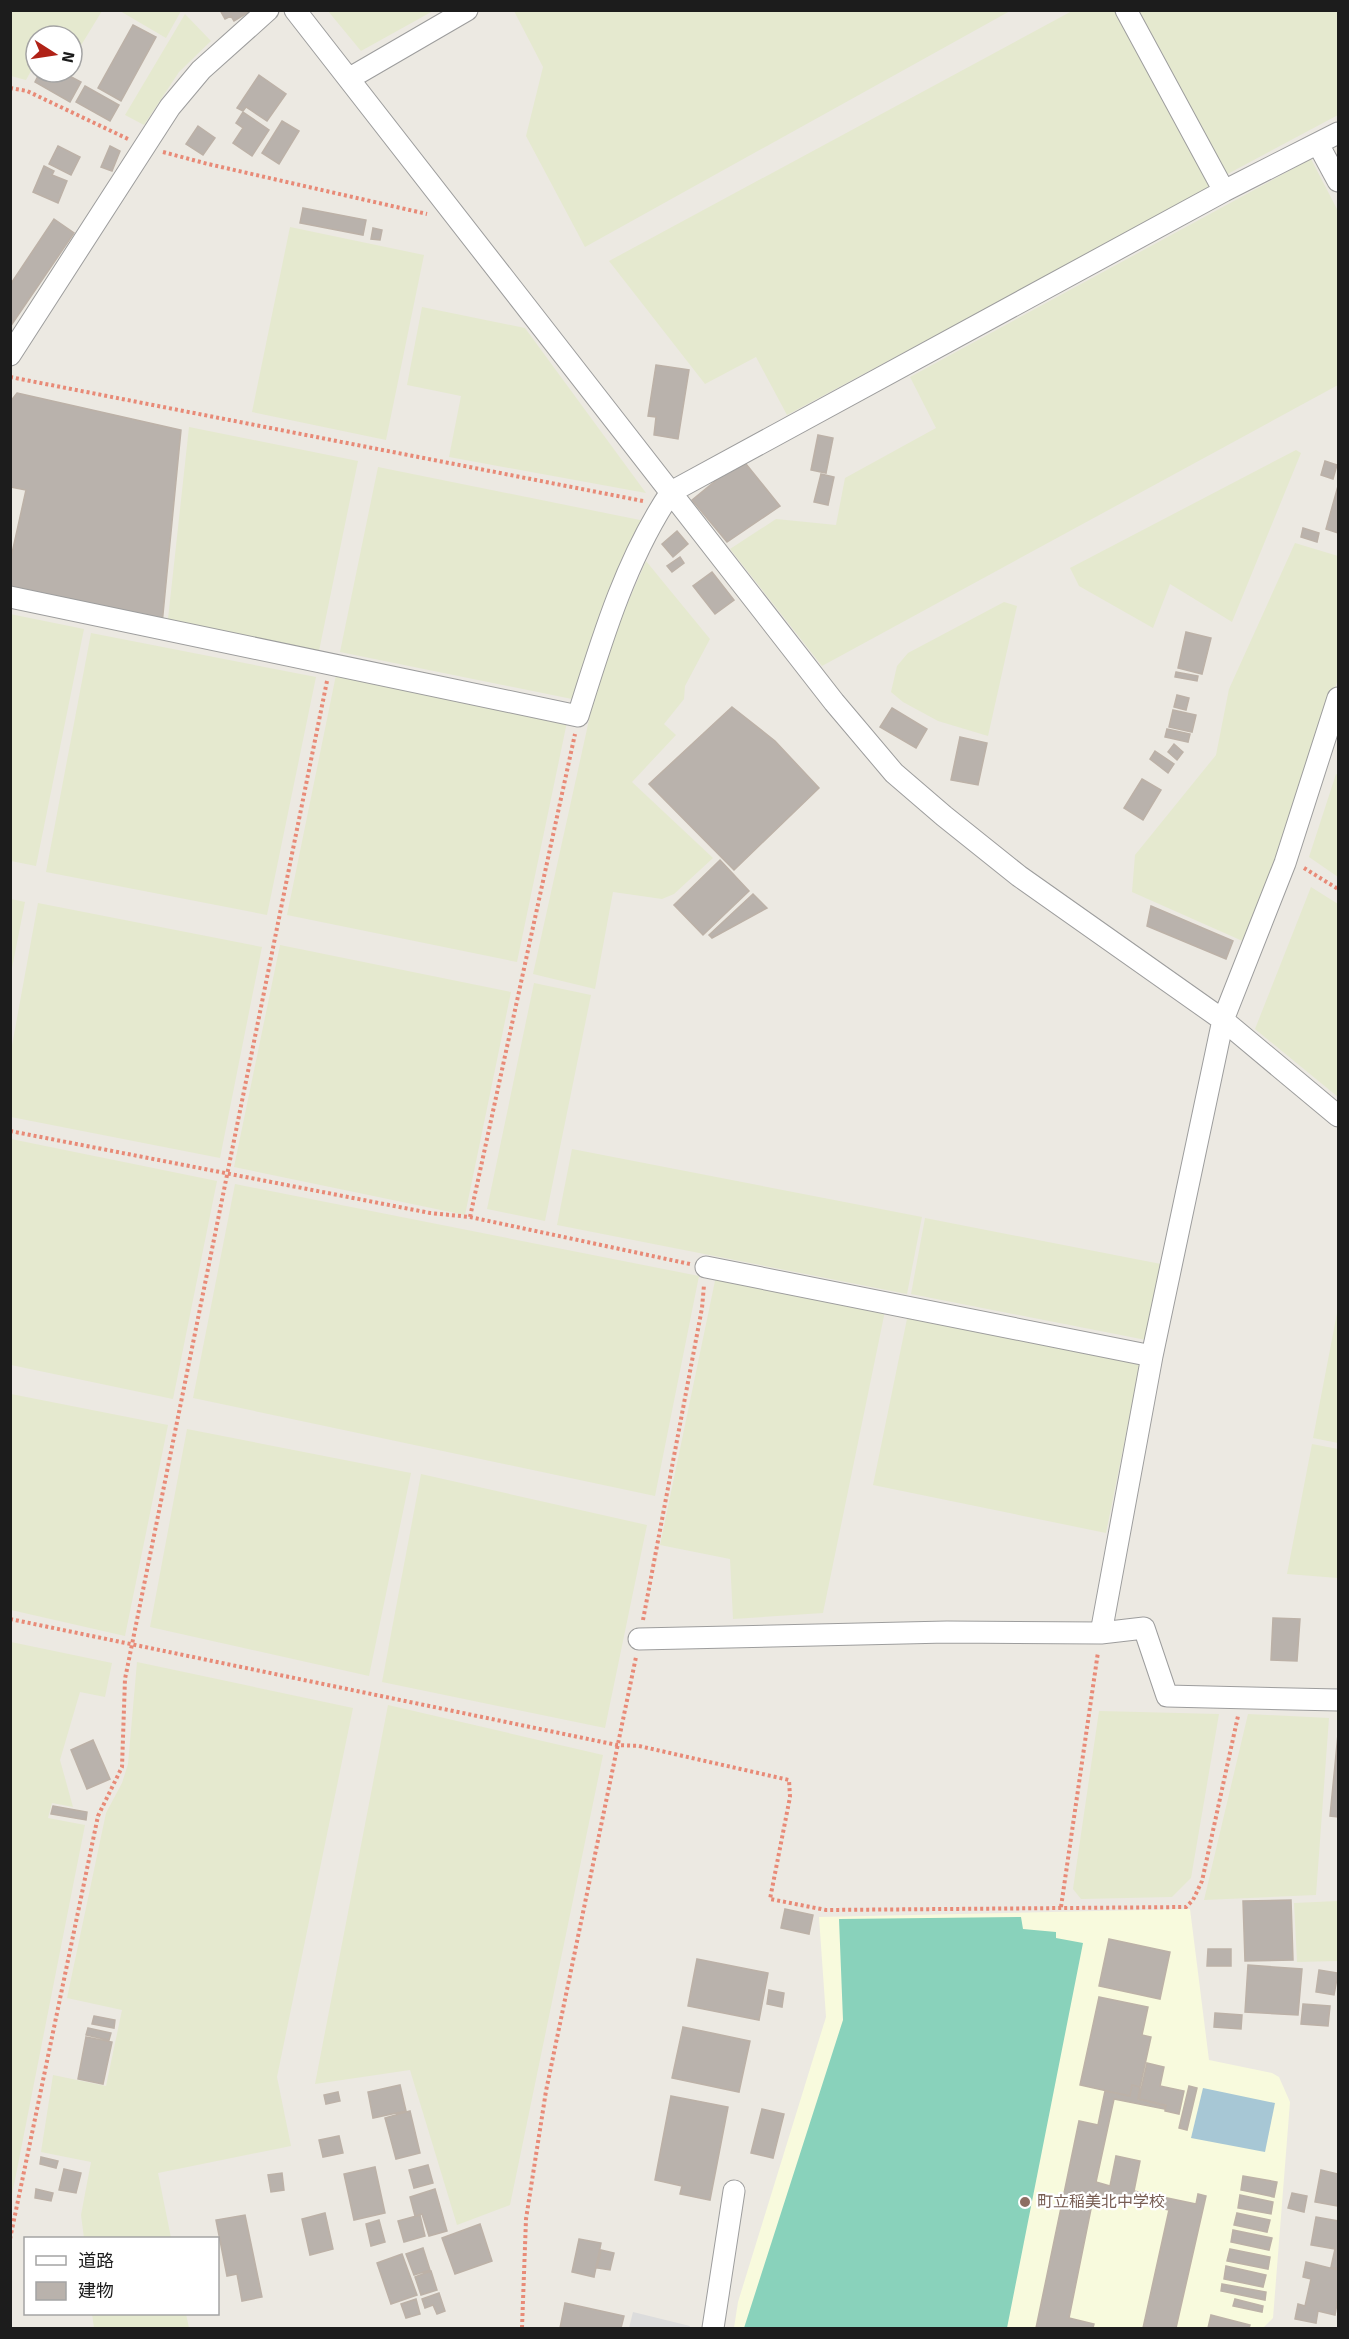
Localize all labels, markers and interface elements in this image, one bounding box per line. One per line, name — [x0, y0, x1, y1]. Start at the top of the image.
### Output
north arrow — [24, 24, 84, 84]
text: N — [57, 49, 79, 64]
place label: 町立稲美北中学校 — [1037, 2192, 1165, 2212]
marker: 町立稲美北中学校 — [1018, 2195, 1032, 2209]
legend — [24, 2237, 219, 2315]
text: 道路 — [78, 2250, 114, 2272]
text: 建物 — [78, 2280, 114, 2302]

